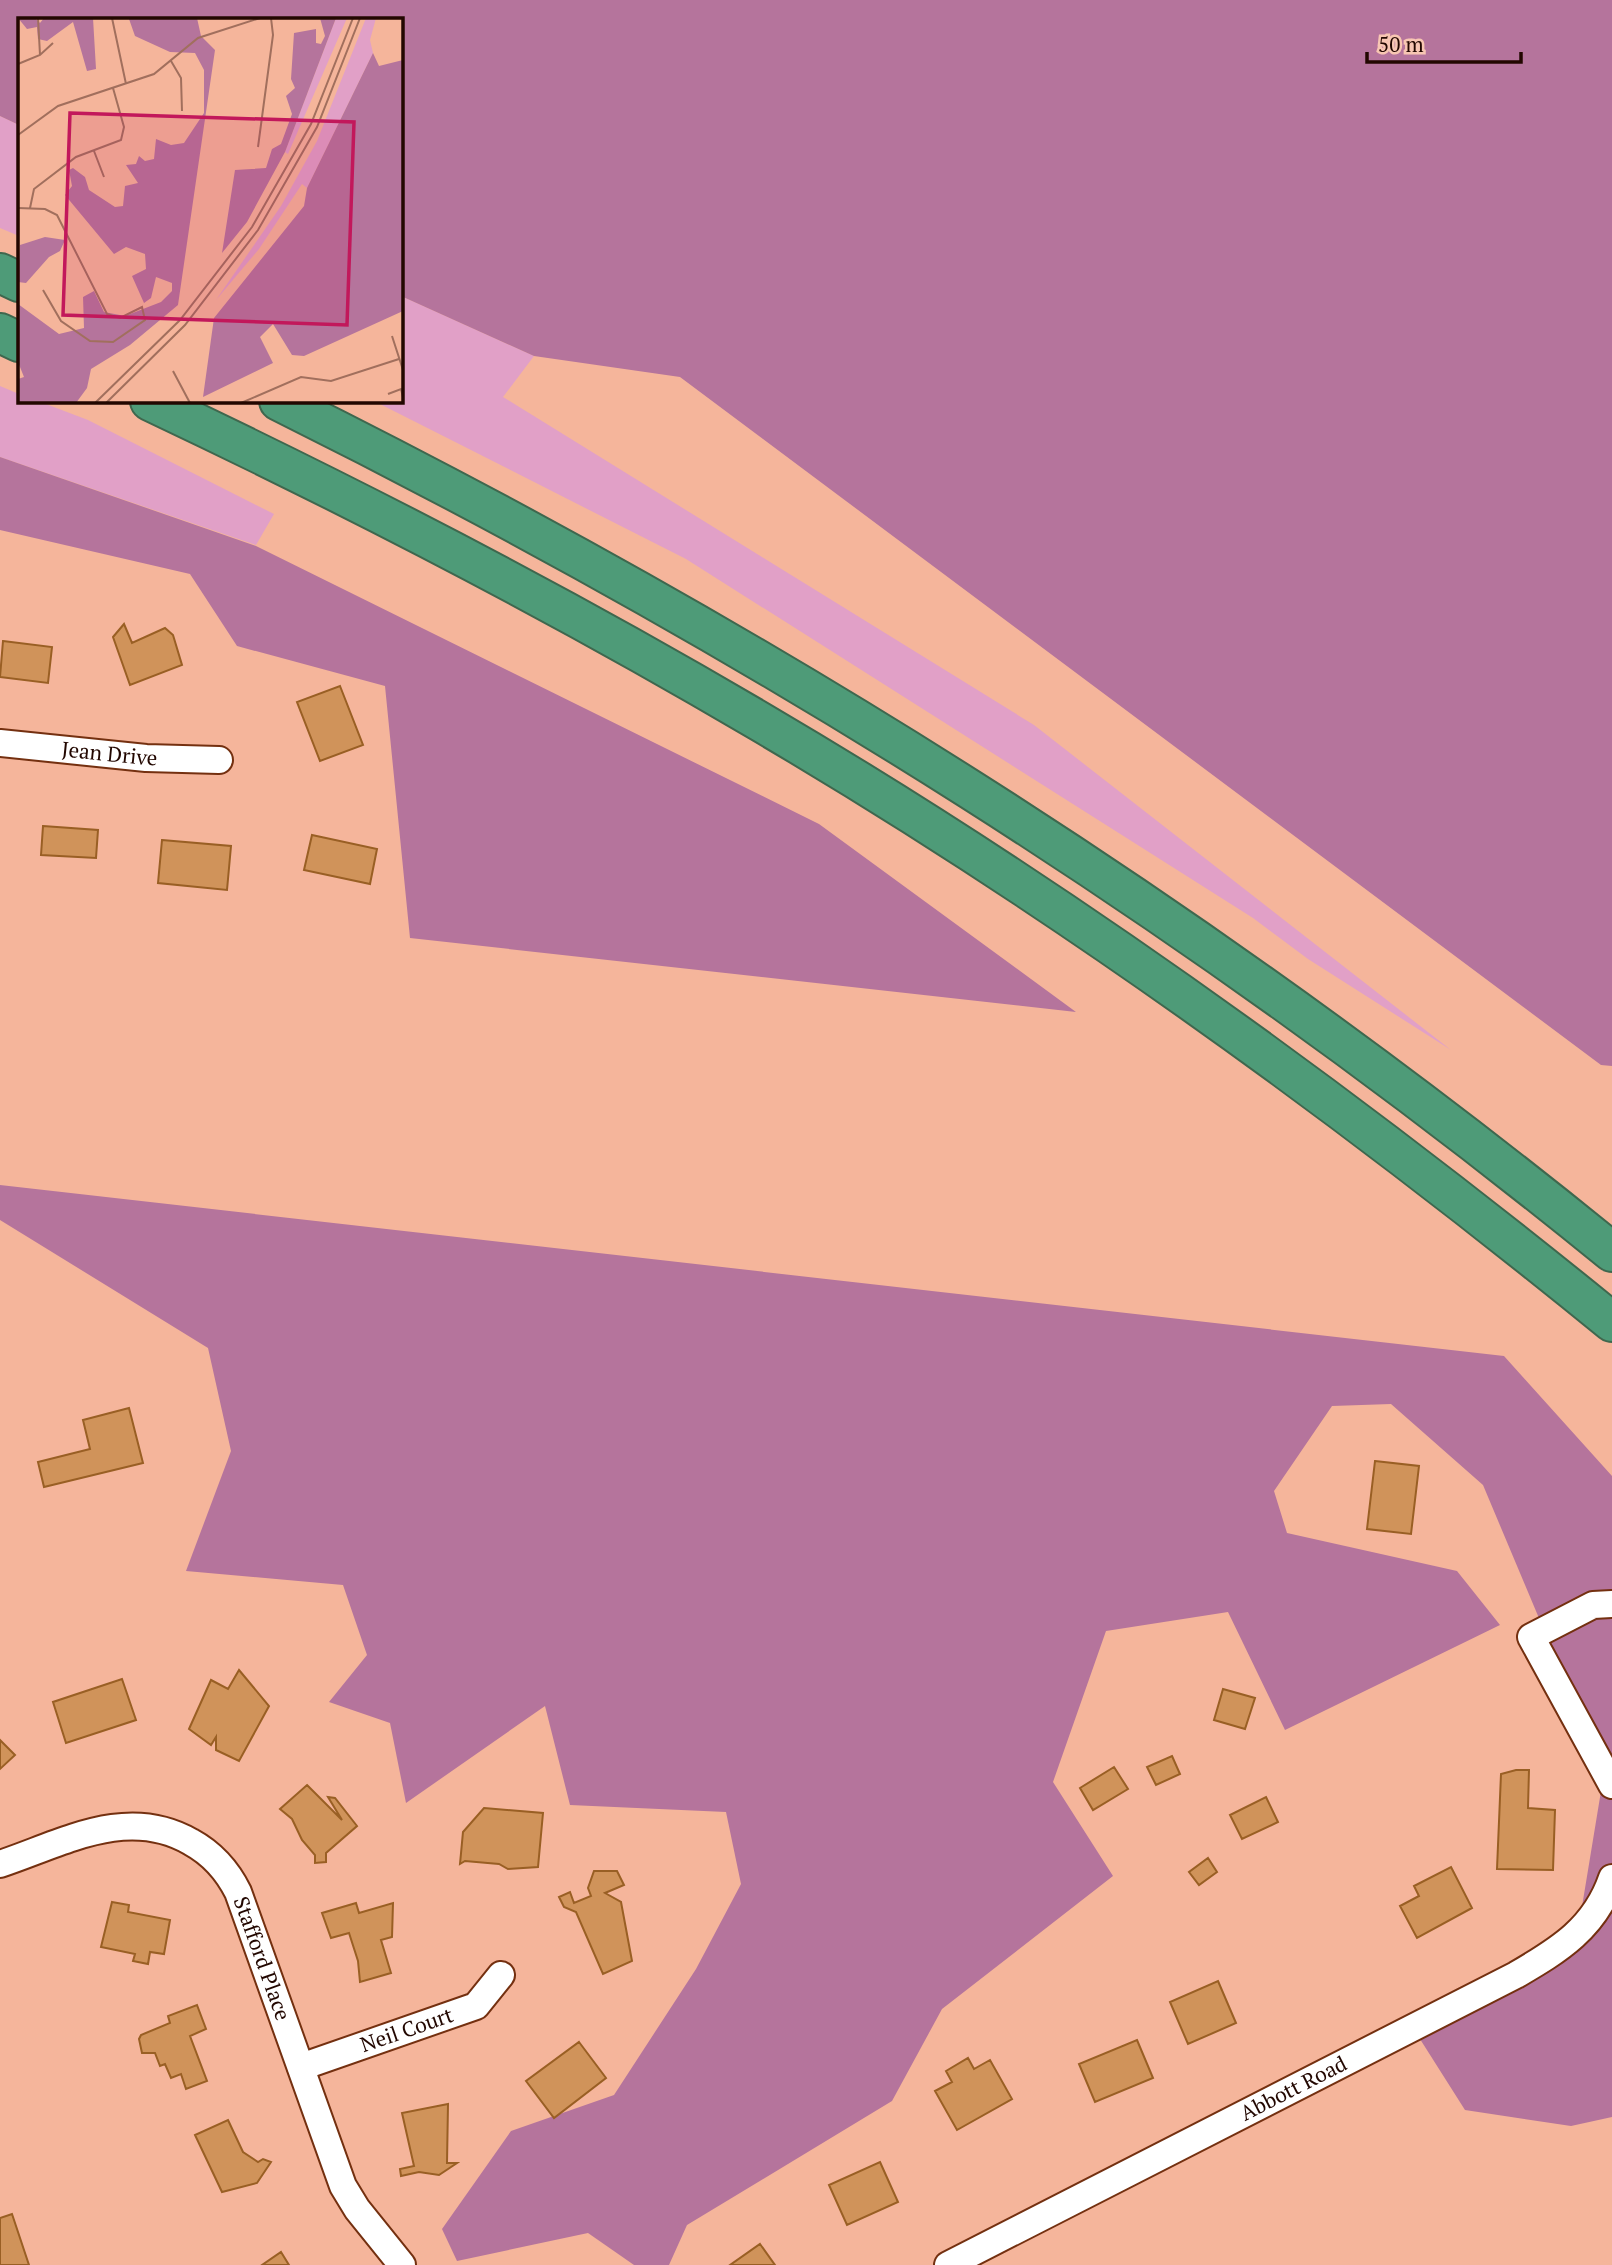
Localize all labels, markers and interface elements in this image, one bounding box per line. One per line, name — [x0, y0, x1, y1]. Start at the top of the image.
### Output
inset map — [18, 18, 402, 402]
scale bar — [1367, 21, 1521, 65]
text: 50 m — [1378, 30, 1424, 58]
street label: Jean Drive — [60, 734, 158, 771]
street label: Stafford Place — [228, 1892, 298, 2024]
street label: Neil Court — [356, 2000, 457, 2058]
street label: Abbott Road — [1235, 2049, 1352, 2127]

